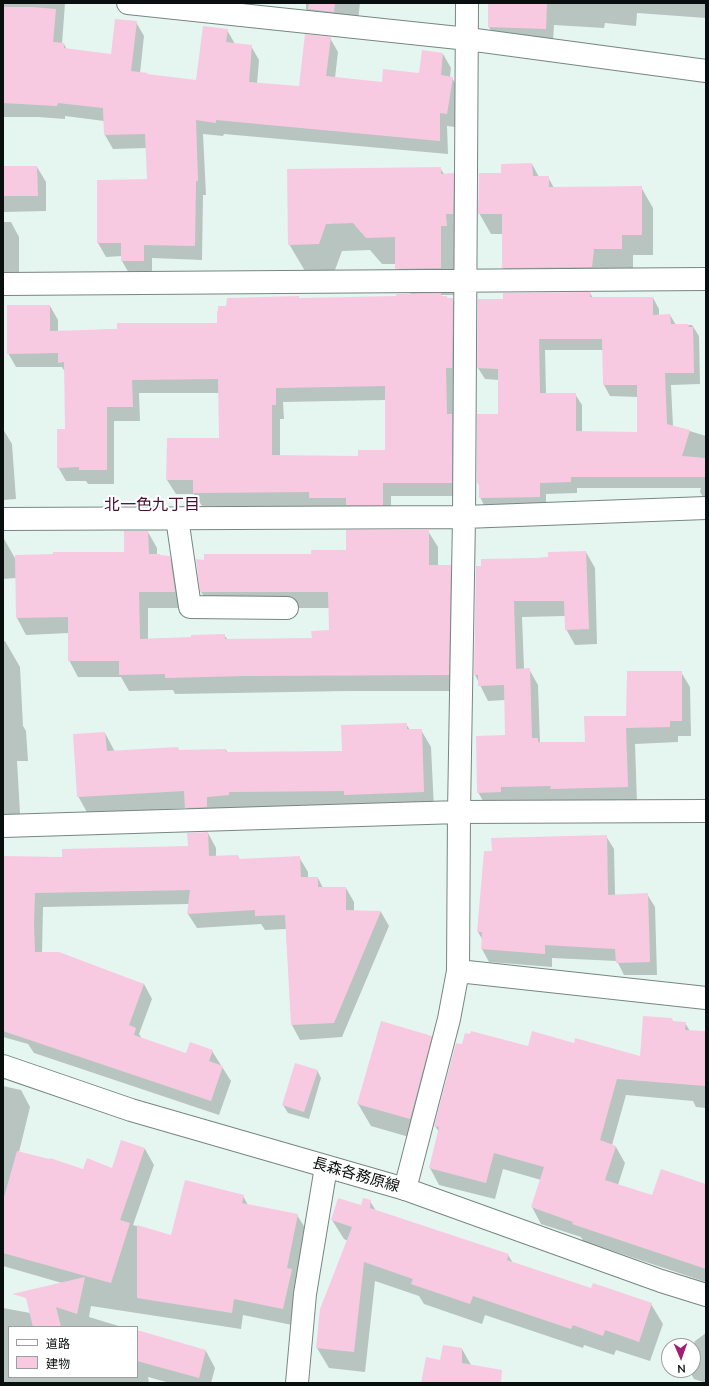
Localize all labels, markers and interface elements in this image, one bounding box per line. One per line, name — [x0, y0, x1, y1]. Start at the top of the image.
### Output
district label: 北一色九丁目 — [104, 495, 200, 515]
street label: 長森各務原線 — [310, 1154, 402, 1196]
legend — [8, 1326, 138, 1378]
text: 道路 — [46, 1336, 70, 1351]
north arrow — [661, 1338, 701, 1378]
text: 建物 — [46, 1356, 70, 1371]
text: N — [677, 1362, 686, 1376]

